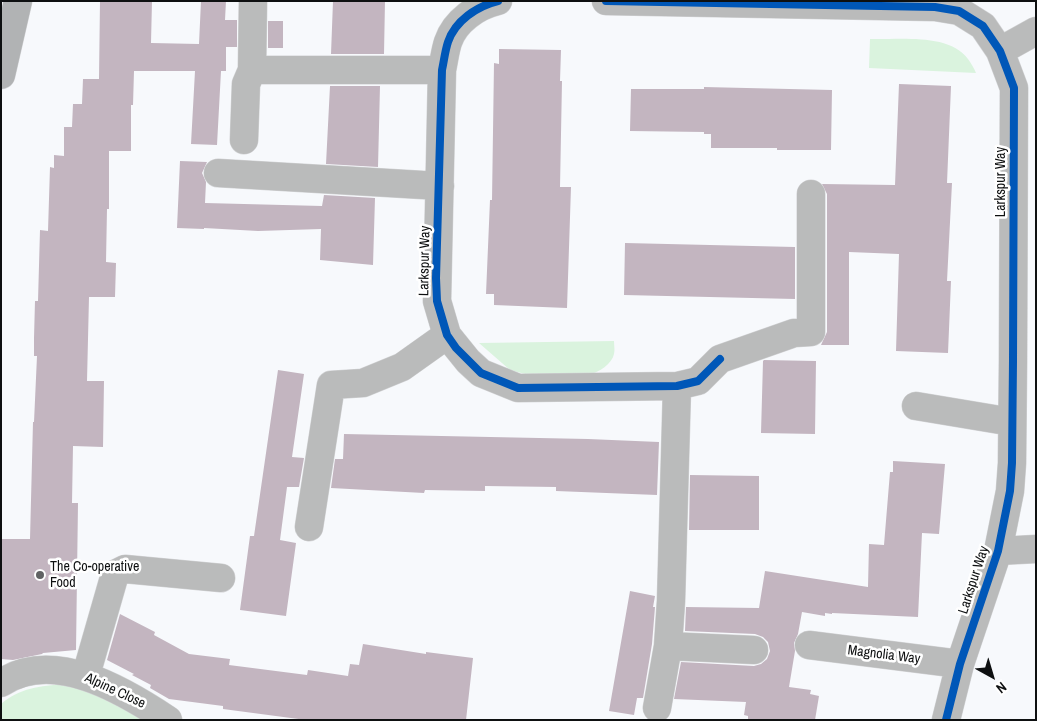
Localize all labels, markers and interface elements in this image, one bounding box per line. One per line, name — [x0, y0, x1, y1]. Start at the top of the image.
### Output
street label: Larkspur Way — [993, 147, 1009, 217]
street label: Larkspur Way — [416, 226, 434, 296]
street label: Larkspur Way — [955, 544, 993, 616]
place label: The Co-operative Food — [50, 559, 139, 592]
marker: The Co-operative Food — [34, 569, 46, 581]
street label: Magnolia Way — [847, 642, 921, 668]
north arrow — [967, 651, 1017, 701]
street label: Alpine Close — [82, 670, 148, 712]
text: N — [993, 678, 1010, 697]

